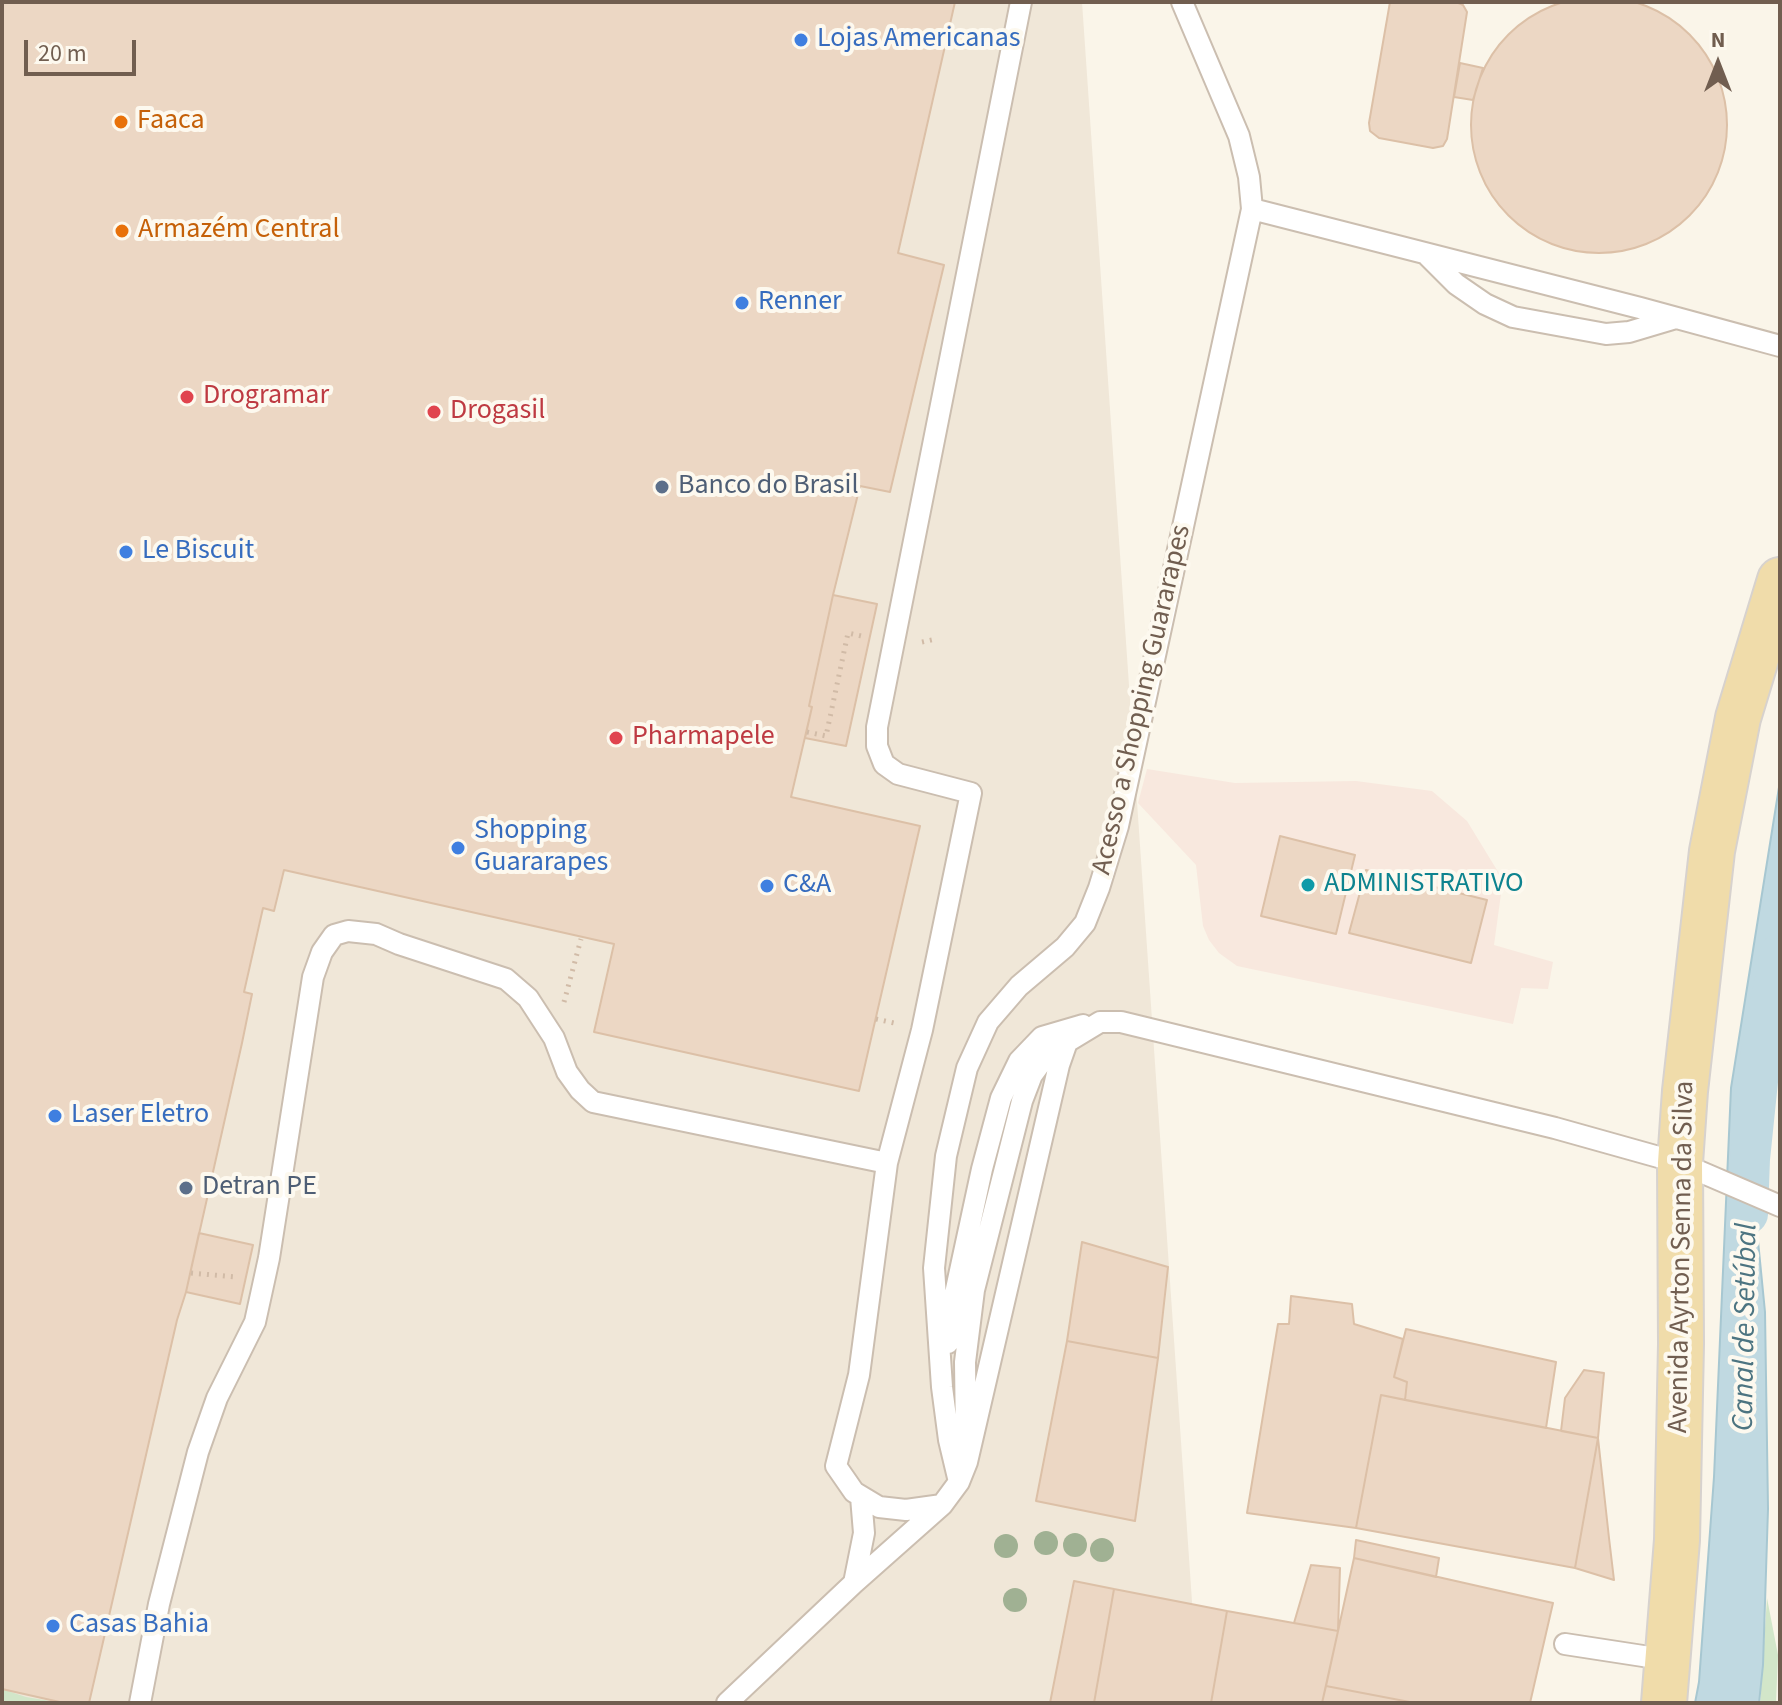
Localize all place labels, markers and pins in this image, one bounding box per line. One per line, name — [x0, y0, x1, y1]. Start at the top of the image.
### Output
place label: Lojas Americanas — [817, 23, 1020, 57]
marker: Lojas Americanas — [792, 31, 810, 49]
place label: Faaca — [137, 105, 205, 139]
marker: Faaca — [112, 113, 130, 131]
place label: Armazém Central — [138, 214, 340, 248]
marker: Armazém Central — [113, 222, 131, 240]
place label: Renner — [758, 286, 842, 320]
marker: Renner — [733, 294, 751, 312]
place label: Drogramar — [203, 380, 329, 414]
marker: Drogramar — [178, 388, 196, 406]
place label: Drogasil — [450, 395, 545, 429]
marker: Drogasil — [425, 403, 443, 421]
place label: Banco do Brasil — [678, 470, 859, 504]
marker: Banco do Brasil — [653, 478, 671, 496]
place label: Le Biscuit — [142, 535, 254, 569]
marker: Le Biscuit — [117, 543, 135, 561]
place label: Pharmapele — [632, 721, 775, 755]
marker: Pharmapele — [607, 729, 625, 747]
place label: Shopping Guararapes — [474, 815, 608, 881]
marker: Shopping Guararapes — [449, 839, 467, 857]
place label: ADMINISTRATIVO — [1324, 868, 1524, 902]
place label: C&A — [783, 869, 831, 903]
marker: ADMINISTRATIVO — [1299, 876, 1317, 894]
marker: C&A — [758, 877, 776, 895]
place label: Laser Eletro — [71, 1099, 209, 1133]
marker: Laser Eletro — [46, 1107, 64, 1125]
place label: Detran PE — [202, 1171, 317, 1205]
marker: Detran PE — [177, 1179, 195, 1197]
place label: Casas Bahia — [69, 1609, 209, 1643]
marker: Casas Bahia — [44, 1617, 62, 1635]

